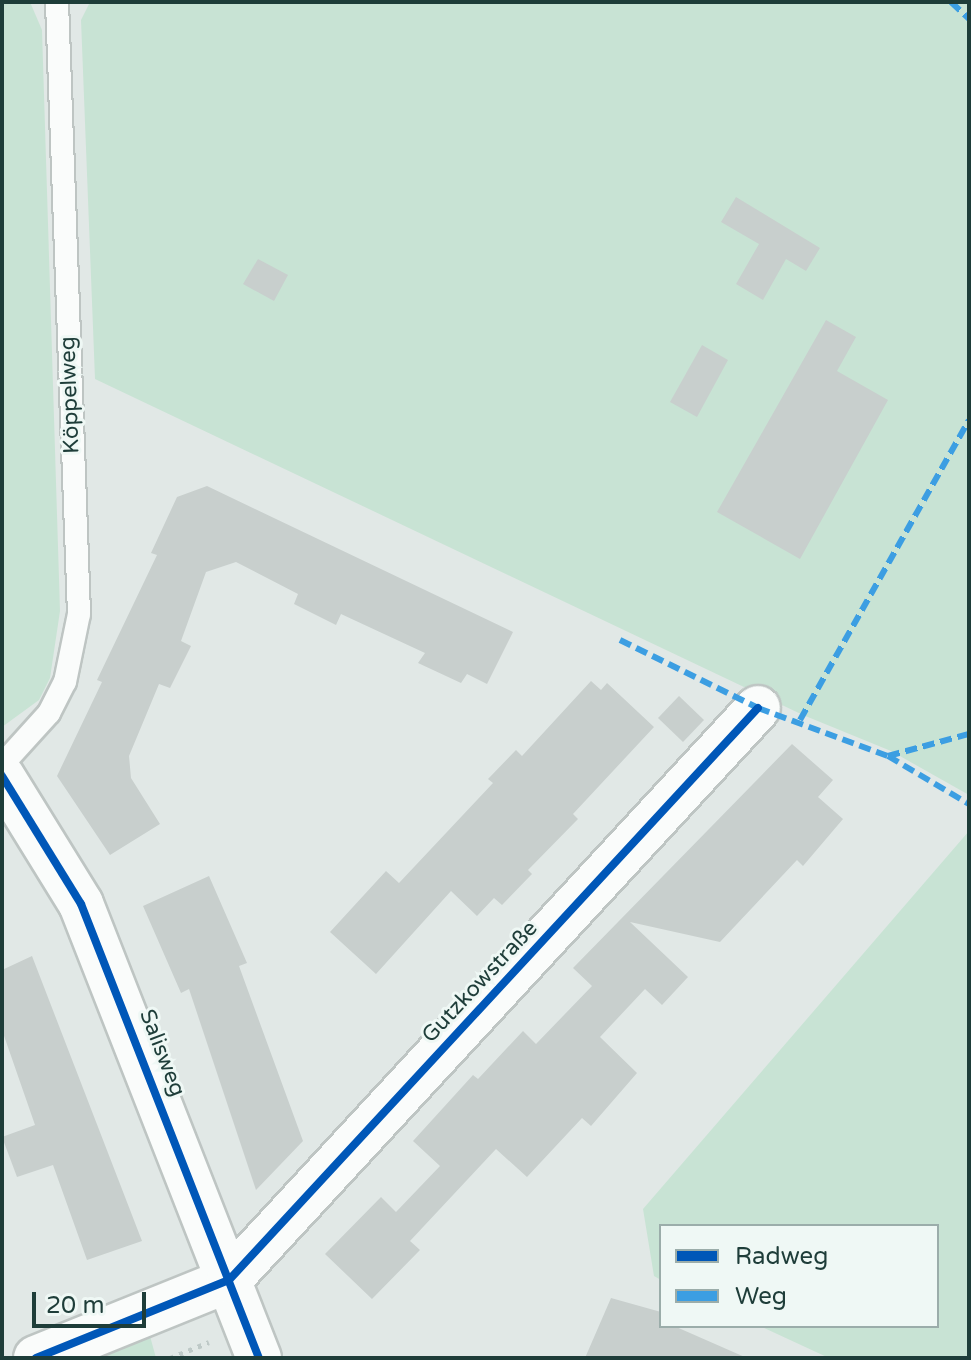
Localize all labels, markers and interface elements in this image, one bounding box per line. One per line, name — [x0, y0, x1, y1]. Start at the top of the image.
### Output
street label: Köppelweg — [55, 336, 85, 454]
street label: Gutzkowstraße — [417, 915, 543, 1049]
street label: Salisweg — [133, 1006, 191, 1100]
legend — [659, 1224, 939, 1328]
text: Radweg — [735, 1242, 828, 1271]
scale bar — [36, 1276, 150, 1326]
text: Weg — [735, 1282, 787, 1311]
text: 20 m — [46, 1291, 104, 1320]

